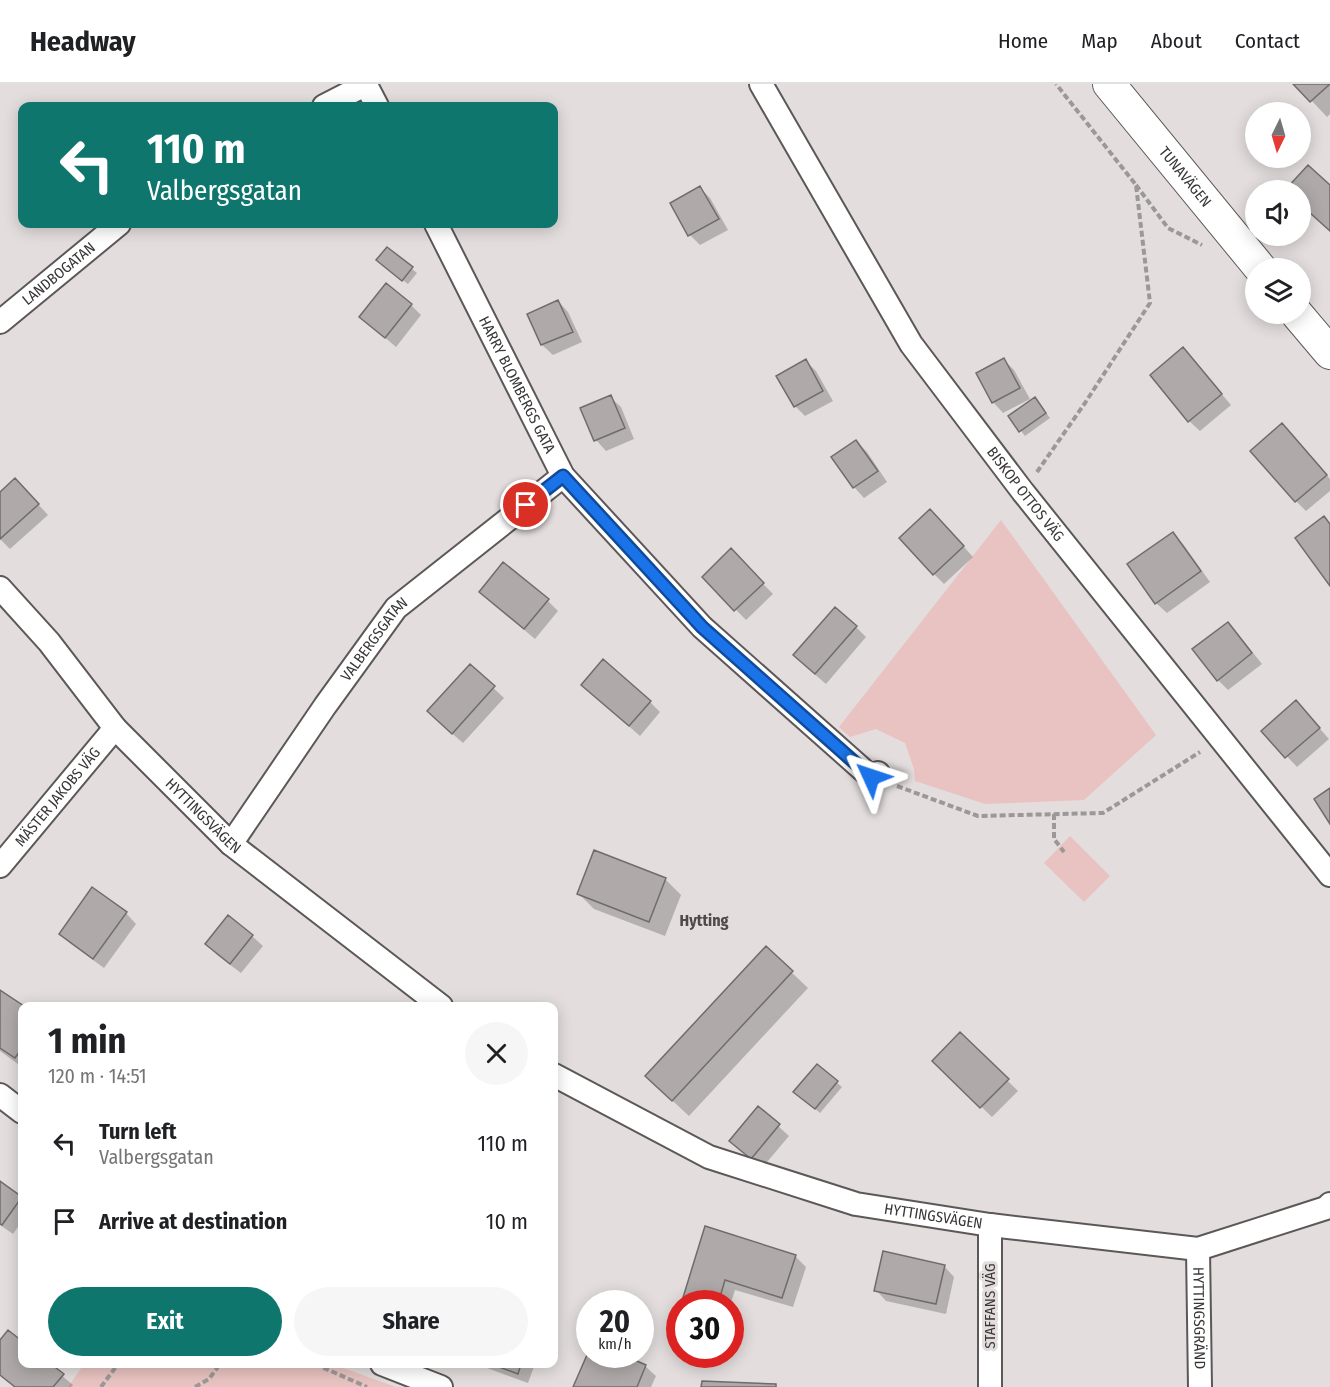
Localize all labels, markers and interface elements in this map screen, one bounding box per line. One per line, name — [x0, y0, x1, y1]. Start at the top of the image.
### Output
text: Headway — [30, 25, 136, 58]
text: Home — [998, 28, 1048, 54]
text: Map — [1081, 28, 1118, 54]
text: About — [1151, 28, 1202, 54]
text: Contact — [1235, 28, 1300, 54]
north arrow — [1245, 102, 1311, 168]
map controls — [1245, 102, 1311, 324]
text: 110 m — [147, 124, 246, 174]
icon: left — [48, 126, 126, 204]
street label: TUNAVÄGEN — [1155, 143, 1215, 211]
text: Valbergsgatan — [147, 175, 302, 207]
button: sound — [1245, 180, 1311, 246]
street label: LANDBOGATAN — [19, 238, 99, 309]
button: layers — [1245, 258, 1311, 324]
street label: HARRY BLOMBERGS GATA — [475, 313, 559, 456]
street label: BISKOP OTTOS VÄG — [983, 443, 1068, 545]
pin — [500, 479, 551, 530]
icon: arrive — [509, 488, 542, 521]
street label: VALBERGSGATAN — [337, 593, 411, 685]
street label: MÄSTER JAKOBS VÄG — [11, 744, 104, 850]
position arrow — [839, 745, 903, 809]
street label: HYTTINGSVÄGEN — [162, 775, 245, 857]
district label: Hytting — [680, 911, 729, 930]
text: 1 min — [48, 1019, 126, 1063]
button: close — [465, 1022, 528, 1085]
text: 120 m · 14:51 — [48, 1064, 147, 1088]
text: Turn left — [99, 1118, 177, 1145]
icon: left — [48, 1127, 81, 1160]
text: 110 m — [478, 1130, 528, 1157]
text: Valbergsgatan — [99, 1145, 214, 1169]
street label: HYTTINGSVÄGEN — [883, 1200, 984, 1233]
icon: arrive — [48, 1205, 81, 1238]
text: Arrive at destination — [99, 1208, 287, 1235]
text: 10 m — [486, 1208, 528, 1235]
street label: STAFFANS VÄG — [981, 1263, 999, 1349]
street label: HYTTINGSGRÄND — [1189, 1267, 1209, 1369]
button: Exit — [48, 1287, 282, 1356]
button: Share — [294, 1287, 528, 1356]
speed limit sign: 30 — [666, 1290, 744, 1368]
text: 20 — [600, 1304, 630, 1340]
text: km/h — [598, 1335, 632, 1353]

